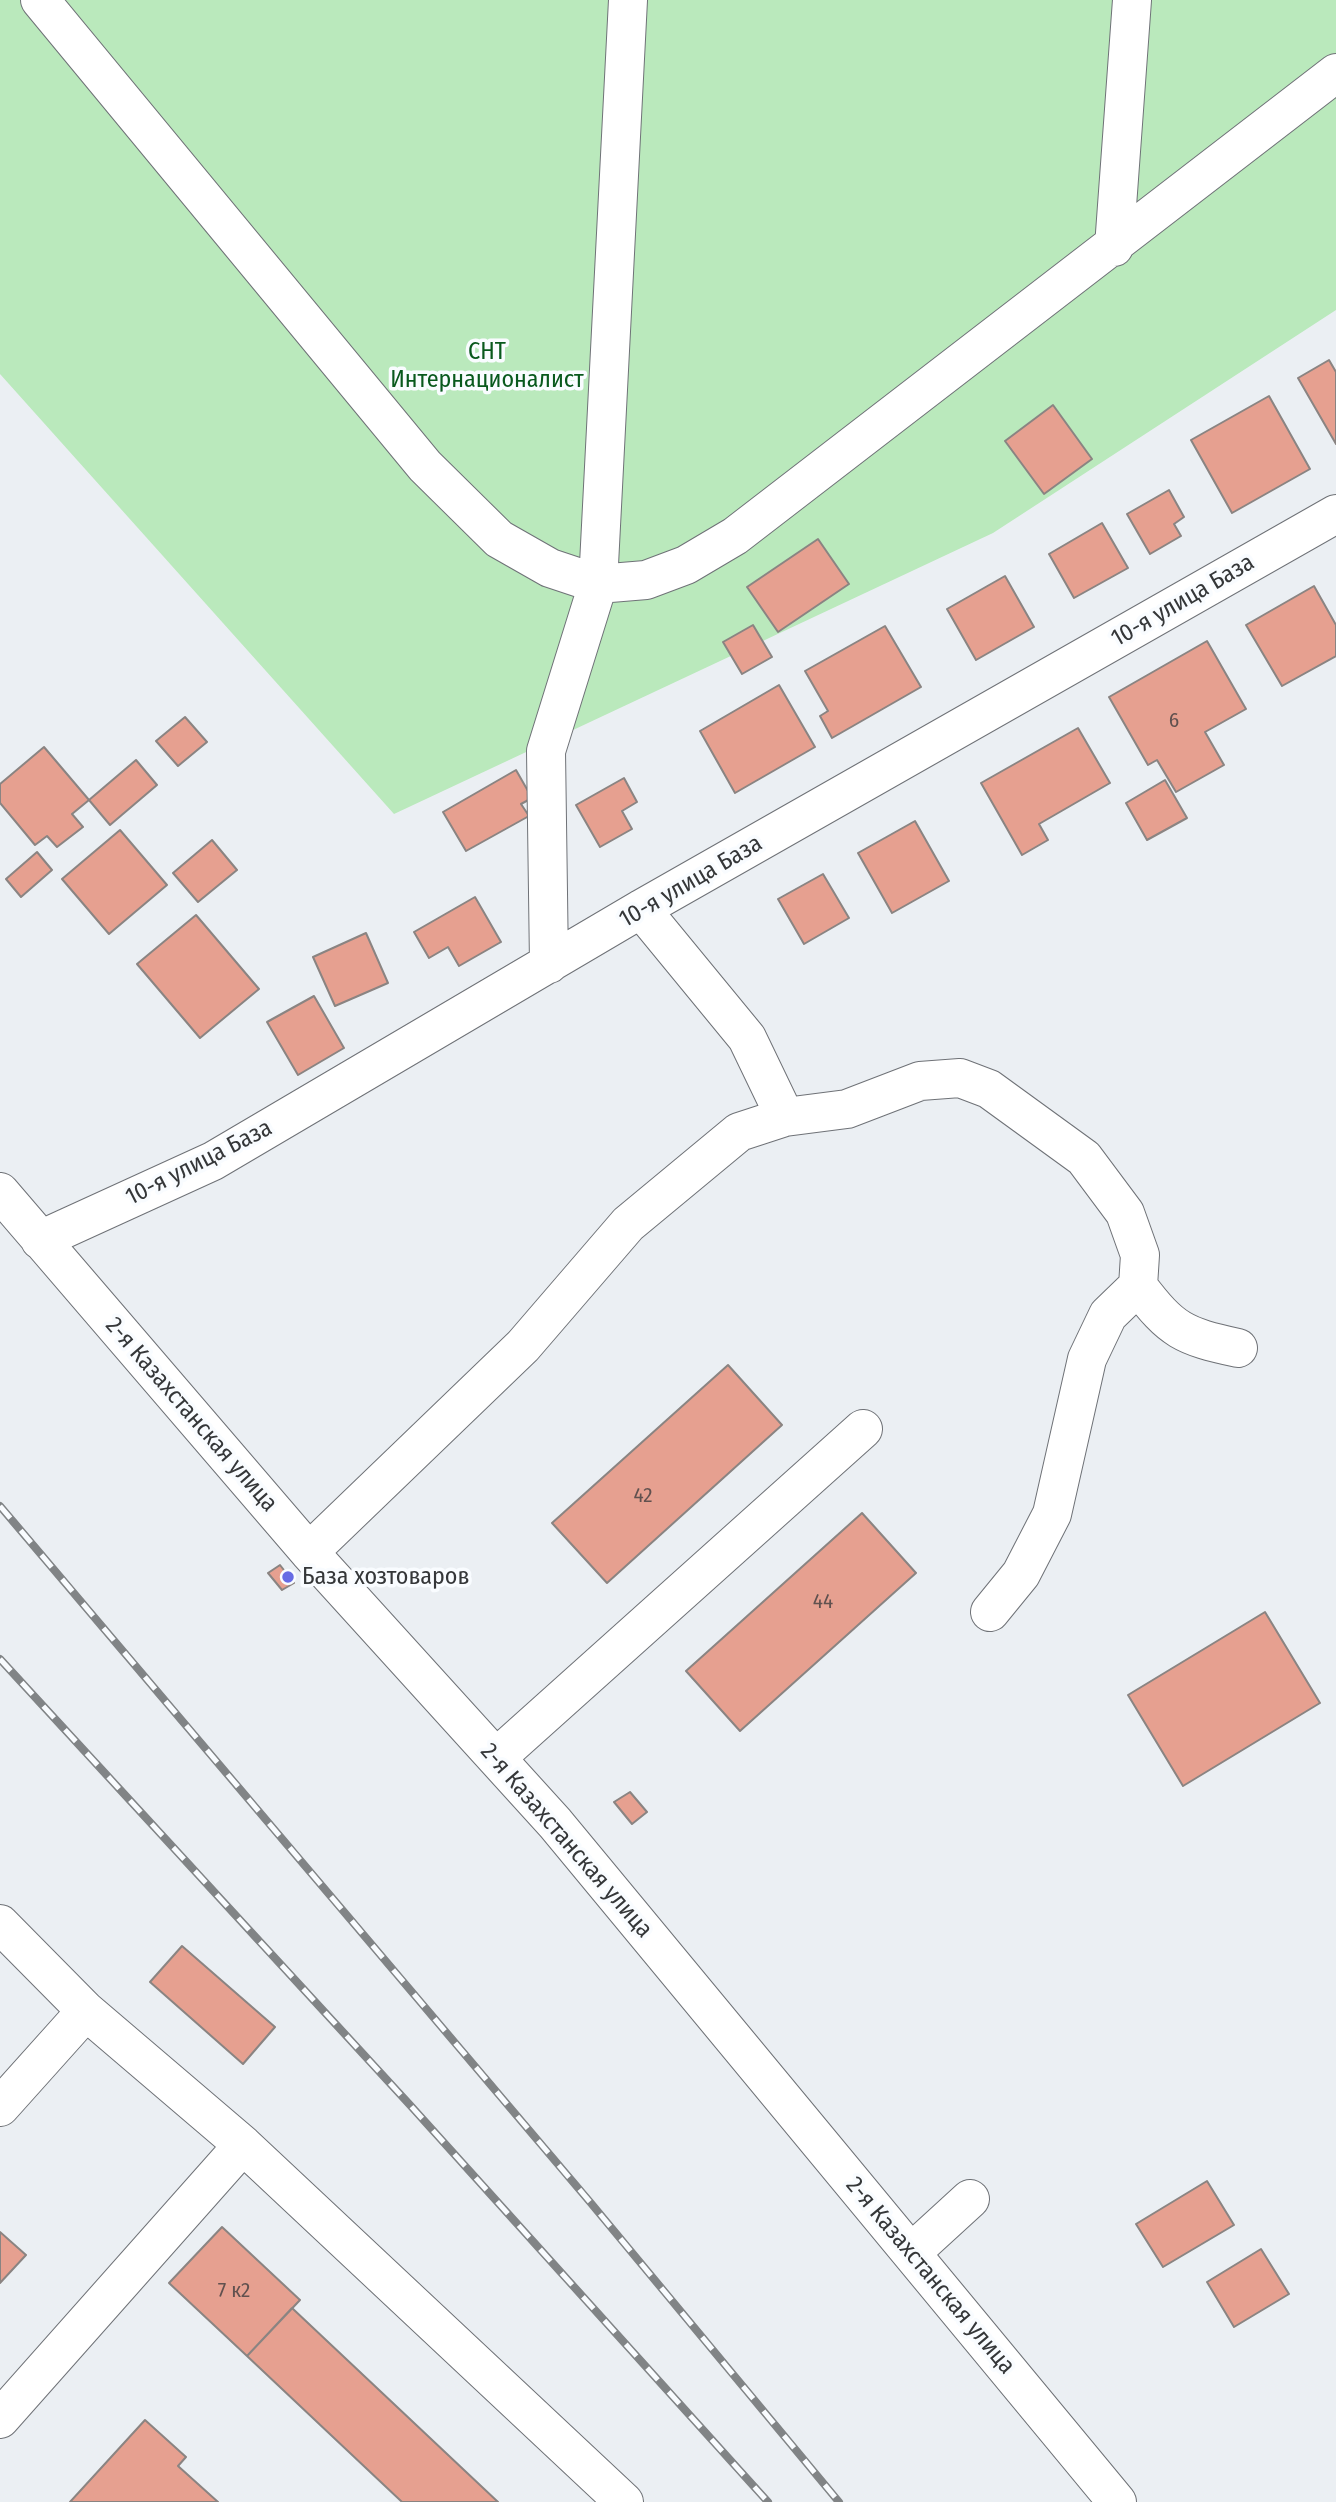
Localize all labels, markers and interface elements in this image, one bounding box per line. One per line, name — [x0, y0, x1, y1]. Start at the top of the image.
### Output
park label: СНТ Интернационалист — [390, 338, 584, 394]
street label: 10-я улица База — [1106, 548, 1260, 654]
house number: 6 — [1169, 708, 1179, 734]
street label: 10-я улица База — [614, 829, 768, 935]
street label: 10-я улица База — [121, 1114, 277, 1212]
street label: 2-я Казахстанская улица — [99, 1312, 283, 1518]
house number: 42 — [633, 1483, 653, 1509]
place label: База хозтоваров — [302, 1563, 469, 1591]
marker: База хозтоваров — [280, 1569, 296, 1585]
house number: 44 — [813, 1589, 833, 1615]
street label: 2-я Казахстанская улица — [474, 1738, 658, 1944]
street label: 2-я Казахстанская улица — [839, 2172, 1021, 2380]
house number: 7 к2 — [218, 2278, 250, 2304]

